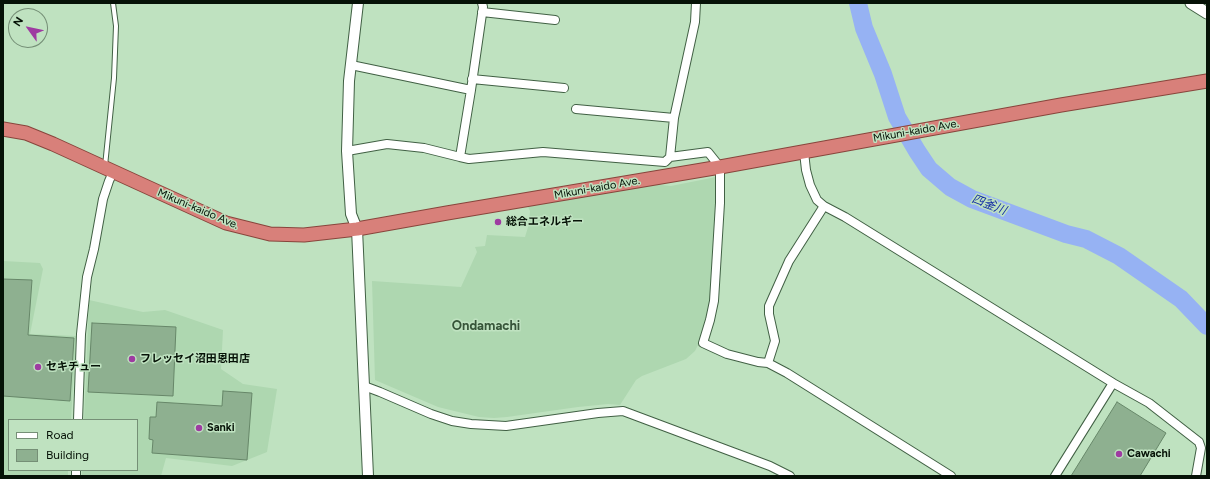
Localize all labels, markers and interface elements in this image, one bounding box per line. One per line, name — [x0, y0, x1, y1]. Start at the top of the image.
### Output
north arrow — [8, 8, 48, 48]
text: N — [11, 15, 26, 29]
street label: Mikuni-kaido Ave. — [872, 117, 960, 145]
street label: Mikuni-kaido Ave. — [553, 174, 641, 202]
street label: Mikuni-kaido Ave. — [156, 186, 240, 232]
water label: 四釜川 — [970, 192, 1008, 218]
place label: 総合エネルギー — [506, 215, 583, 229]
marker: 総合エネルギー — [493, 217, 503, 227]
district label: Ondamachi — [452, 318, 520, 334]
place label: フレッセイ沼田恩田店 — [140, 352, 250, 366]
marker: フレッセイ沼田恩田店 — [127, 354, 137, 364]
place label: セキチュー — [46, 360, 101, 374]
marker: セキチュー — [33, 362, 43, 372]
legend — [8, 419, 138, 471]
place label: Sanki — [207, 421, 235, 435]
marker: Sanki — [194, 423, 204, 433]
text: Road — [46, 428, 74, 442]
place label: Cawachi — [1127, 447, 1171, 461]
text: Building — [46, 448, 89, 462]
marker: Cawachi — [1114, 449, 1124, 459]

